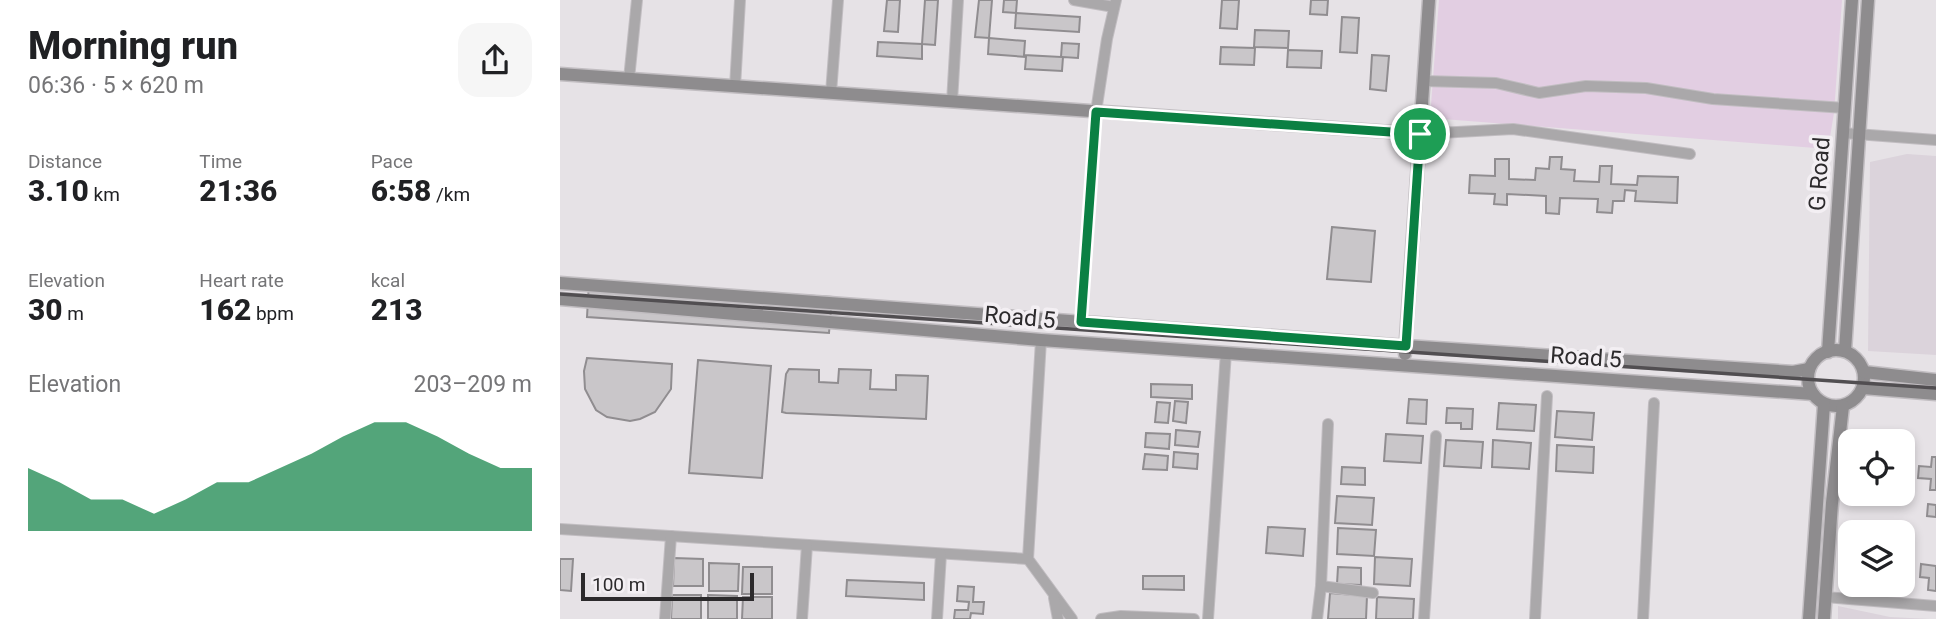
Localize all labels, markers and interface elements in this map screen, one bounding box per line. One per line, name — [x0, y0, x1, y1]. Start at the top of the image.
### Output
button: share — [458, 23, 532, 97]
text: Morning run — [28, 24, 238, 68]
text: 06:36 · 5 × 620 m — [28, 72, 204, 99]
pin — [1390, 104, 1450, 164]
icon: arrive — [1401, 115, 1439, 153]
street label: G Road — [1803, 136, 1836, 212]
text: Distance — [28, 150, 102, 173]
text: Time — [199, 150, 242, 173]
text: Pace — [371, 150, 413, 173]
text: 3.10 — [28, 173, 89, 208]
text: 21:36 — [199, 173, 277, 208]
text: 6:58 — [371, 173, 431, 208]
text: km — [89, 183, 120, 206]
text: /km — [431, 183, 470, 206]
text: Elevation — [28, 269, 105, 292]
text: Heart rate — [199, 269, 284, 292]
text: kcal — [371, 269, 405, 292]
text: 30 — [28, 292, 63, 327]
text: 162 — [199, 292, 251, 327]
text: 213 — [371, 292, 423, 327]
street label: Road 5 — [983, 301, 1057, 334]
text: m — [63, 302, 84, 325]
text: bpm — [251, 302, 294, 325]
street label: Road 5 — [1549, 342, 1623, 373]
text: Elevation — [28, 371, 121, 398]
text: 203–209 m — [413, 371, 532, 398]
map controls — [1838, 429, 1915, 597]
button: locate — [1838, 429, 1915, 506]
button: layers — [1838, 520, 1915, 597]
scale bar — [581, 570, 754, 602]
text: 100 m — [592, 573, 645, 596]

